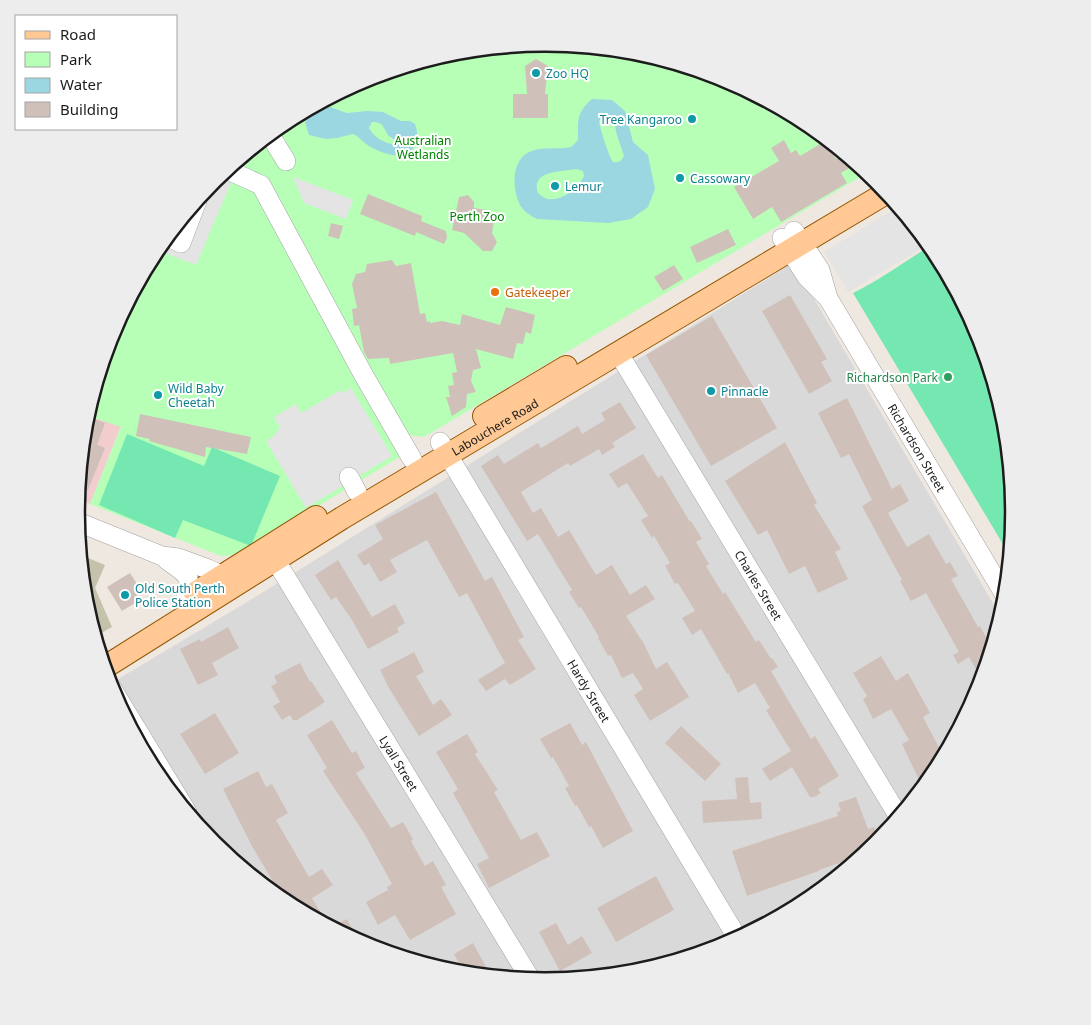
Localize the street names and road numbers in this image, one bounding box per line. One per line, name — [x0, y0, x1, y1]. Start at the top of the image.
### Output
street label: Labouchere Road — [448, 394, 542, 459]
street label: Richardson Street — [884, 400, 950, 495]
street label: Charles Street — [731, 547, 787, 624]
street label: Hardy Street — [564, 656, 615, 726]
street label: Lyall Street — [376, 732, 423, 795]

